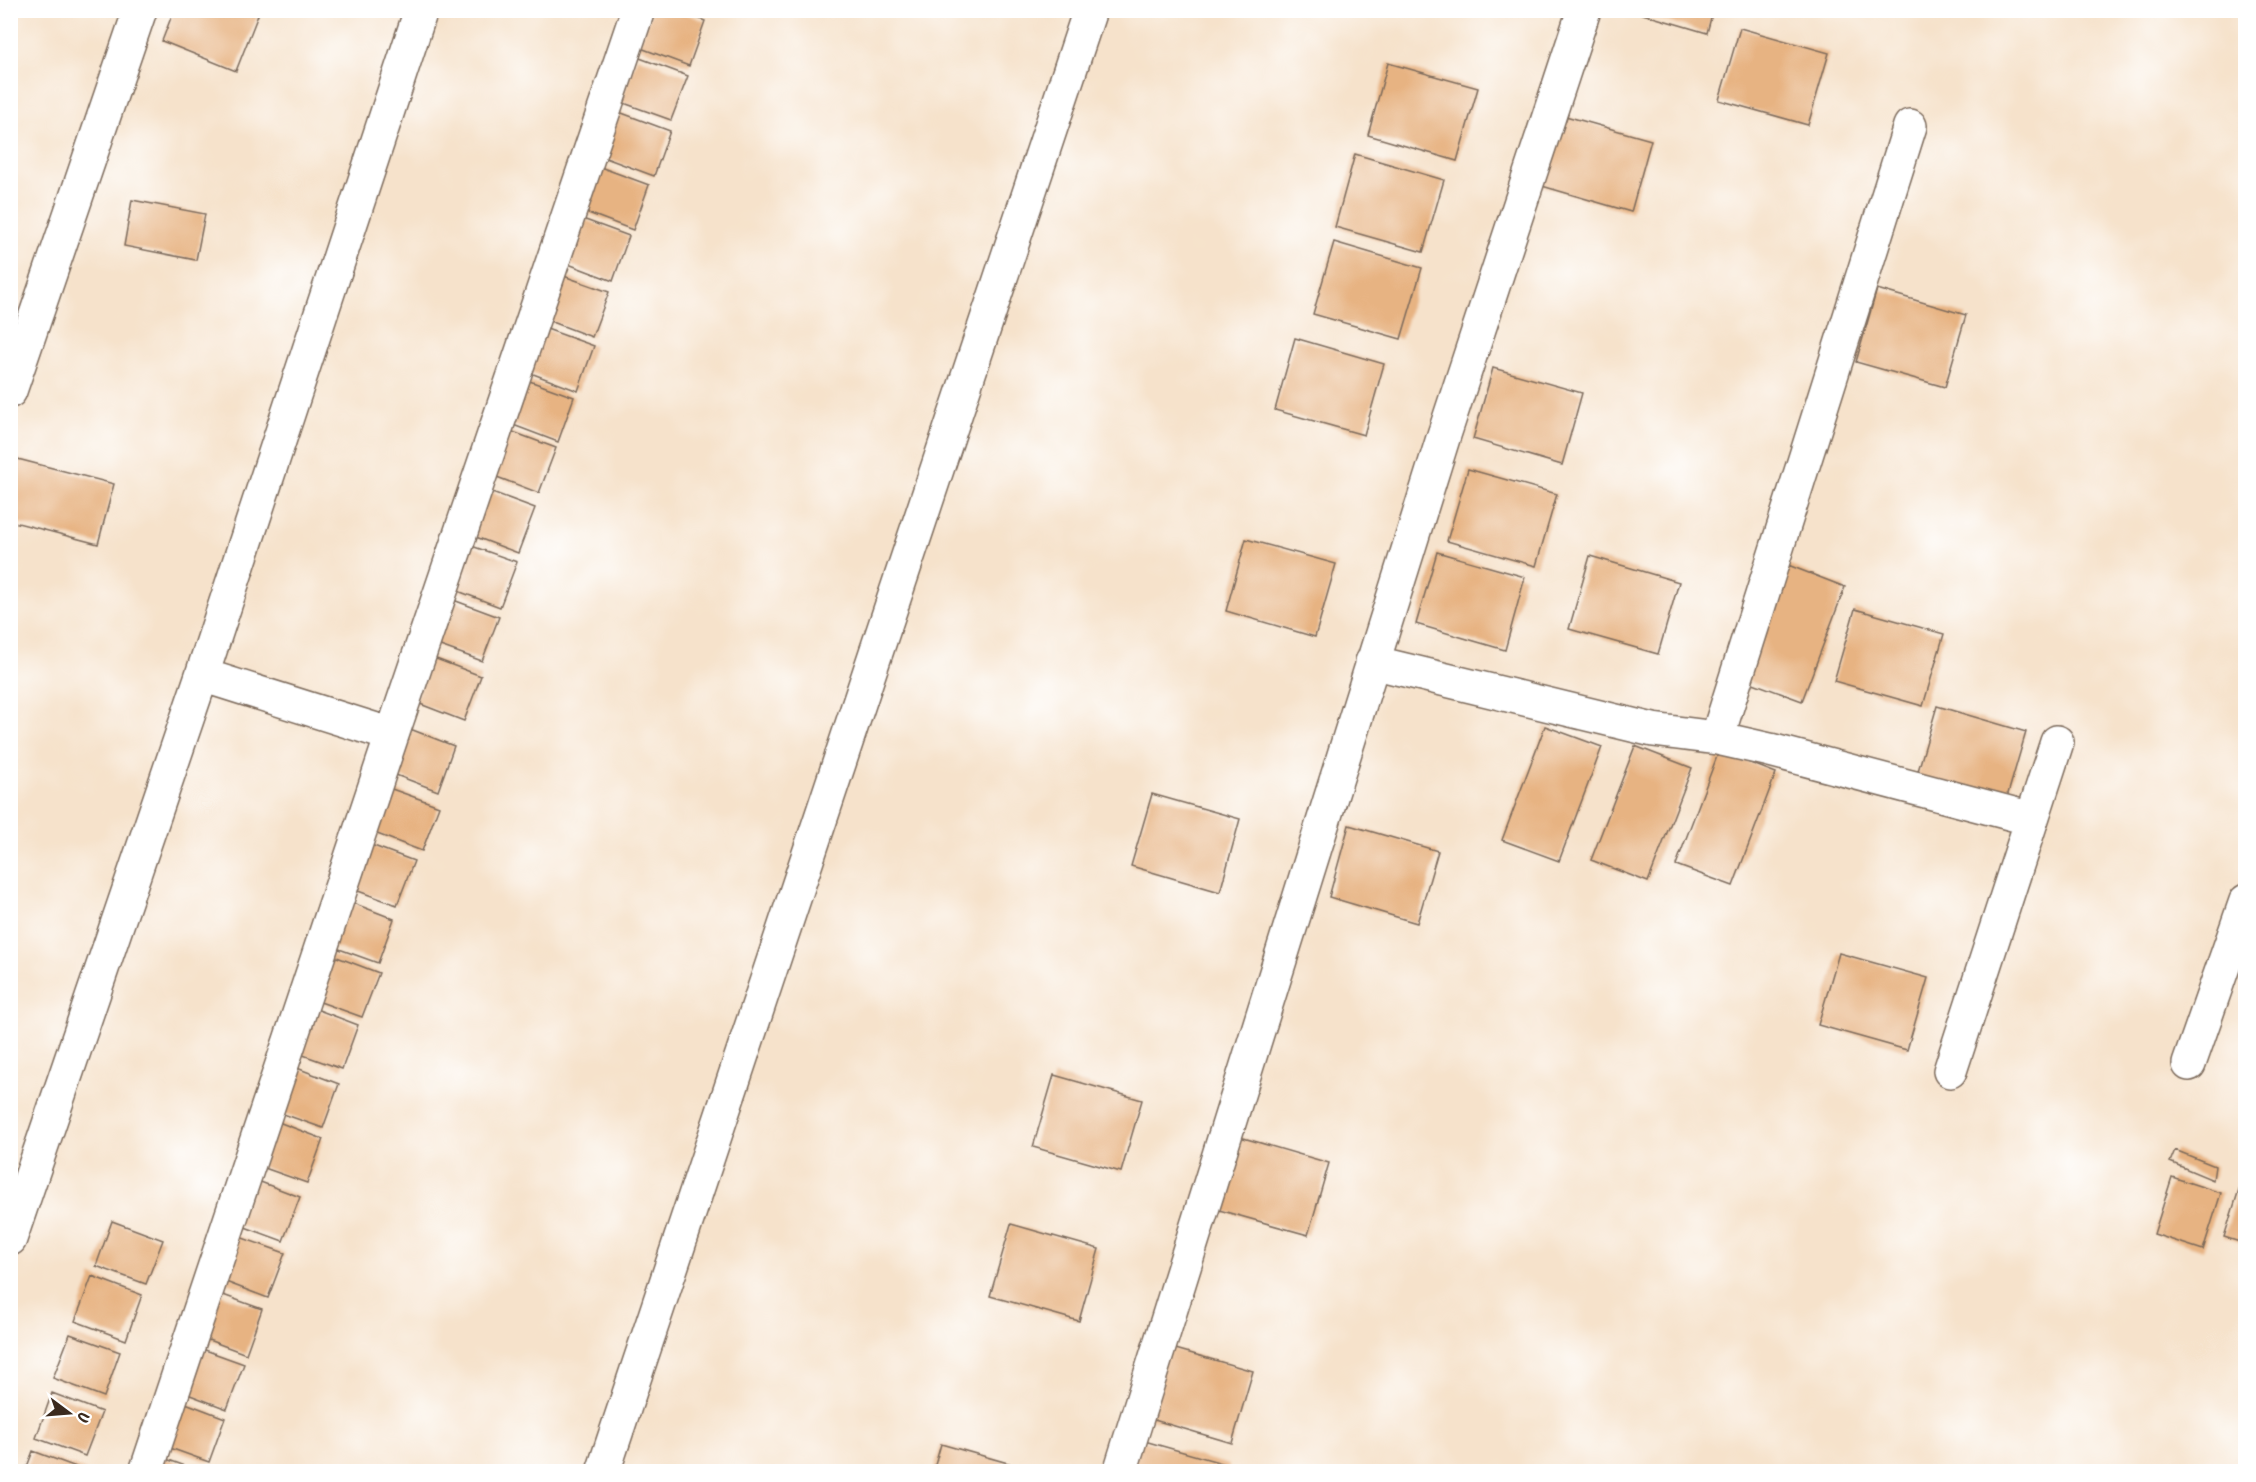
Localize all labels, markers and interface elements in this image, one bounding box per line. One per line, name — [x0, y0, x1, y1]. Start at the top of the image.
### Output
north arrow — [39, 1383, 99, 1443]
text: U — [69, 1409, 95, 1425]

